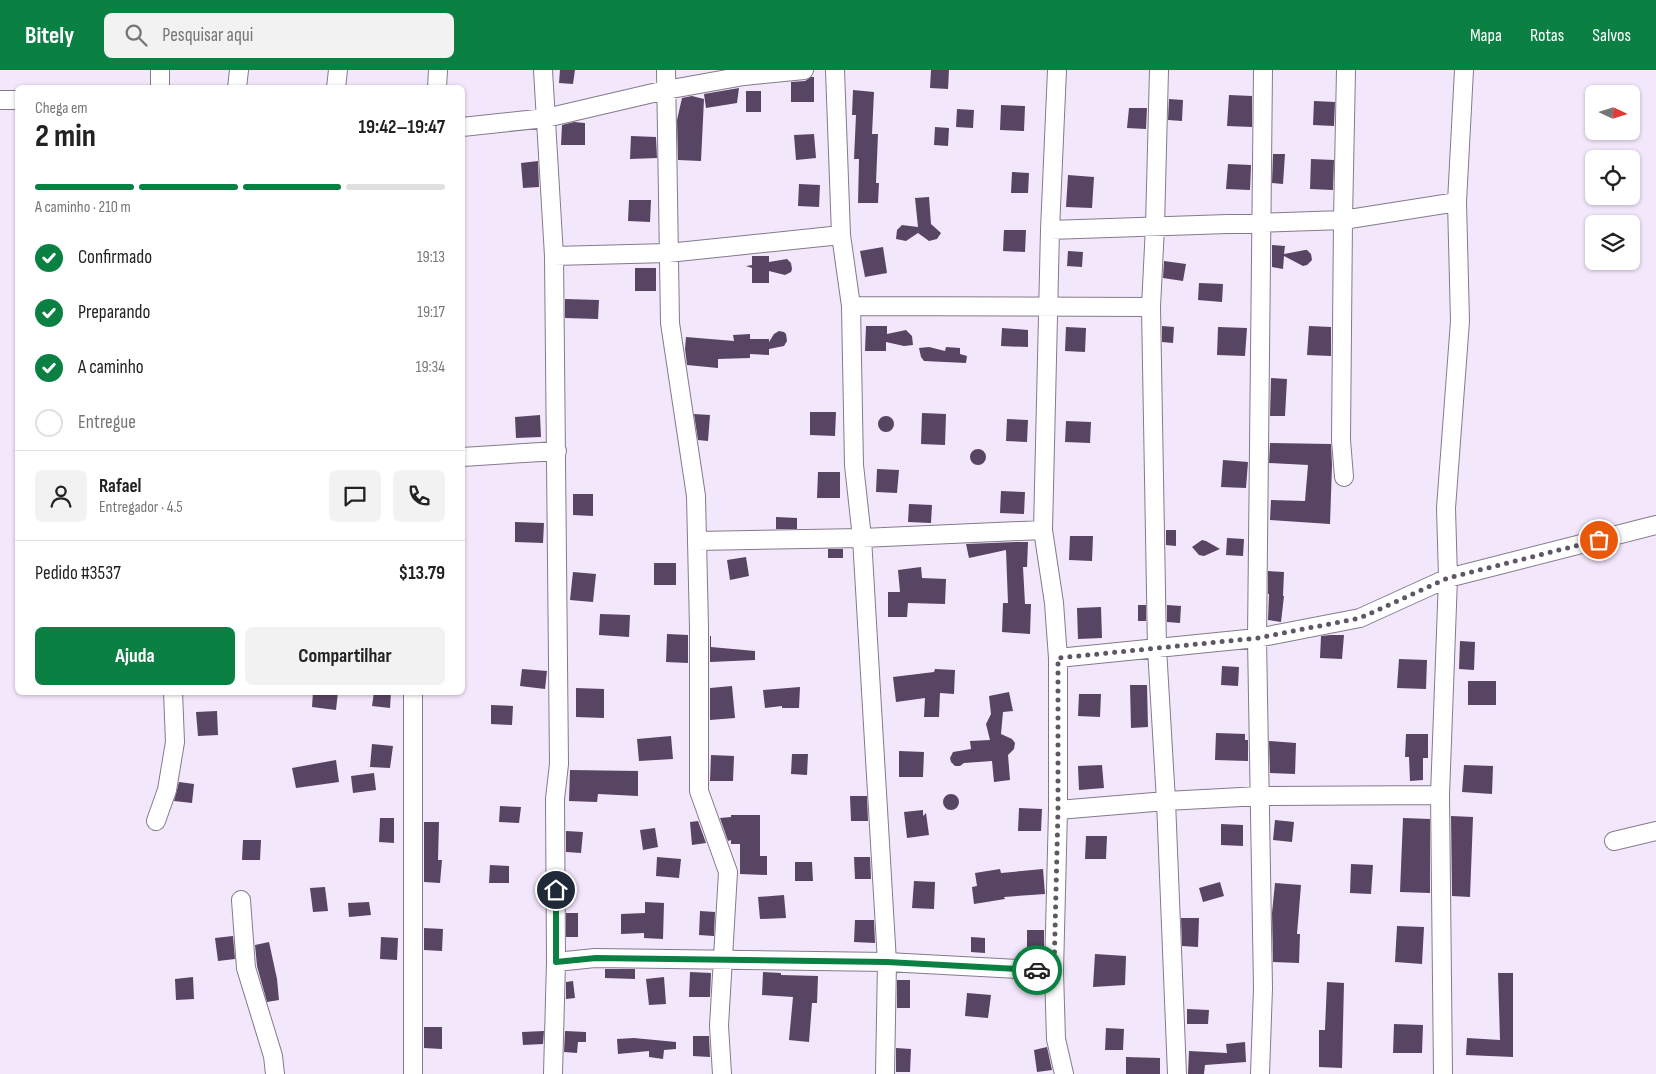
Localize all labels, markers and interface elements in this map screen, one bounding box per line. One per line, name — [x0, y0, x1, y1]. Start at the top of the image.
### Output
search box — [104, 13, 454, 58]
text: Bitely — [25, 21, 74, 50]
icon: search — [122, 21, 150, 49]
text: Pesquisar aqui — [162, 24, 253, 47]
text: Mapa — [1470, 25, 1502, 46]
text: Rotas — [1530, 25, 1564, 46]
text: Salvos — [1592, 25, 1631, 46]
north arrow — [1585, 85, 1640, 140]
map controls — [1585, 85, 1640, 270]
text: Chega em — [35, 99, 88, 118]
text: 19:42–19:47 — [359, 116, 445, 139]
text: 2 min — [35, 117, 96, 156]
button: locate — [1585, 150, 1640, 205]
text: A caminho · 210 m — [35, 198, 131, 217]
button: layers — [1585, 215, 1640, 270]
icon: check — [35, 244, 63, 272]
text: Confirmado — [78, 246, 152, 269]
text: 19:13 — [417, 248, 445, 267]
icon: check — [35, 299, 63, 327]
text: Preparando — [78, 301, 150, 324]
text: 19:17 — [417, 303, 445, 322]
icon: check — [35, 354, 63, 382]
text: A caminho — [78, 356, 144, 379]
text: 19:34 — [416, 358, 445, 377]
text: Entregue — [78, 411, 136, 434]
button: person — [35, 470, 87, 522]
button: chat — [329, 470, 381, 522]
button: phone — [393, 470, 445, 522]
text: Rafael — [99, 475, 141, 498]
text: Entregador · 4.5 — [99, 498, 183, 517]
pin — [1578, 519, 1620, 561]
icon: bag — [1585, 526, 1613, 554]
text: Pedido #3537 — [35, 562, 121, 585]
text: $13.79 — [398, 562, 445, 585]
button: Ajuda — [35, 627, 235, 685]
button: Compartilhar — [245, 627, 445, 685]
pin — [535, 869, 577, 911]
icon: home — [542, 876, 570, 904]
courier — [1012, 945, 1062, 995]
icon: car — [1023, 956, 1051, 984]

